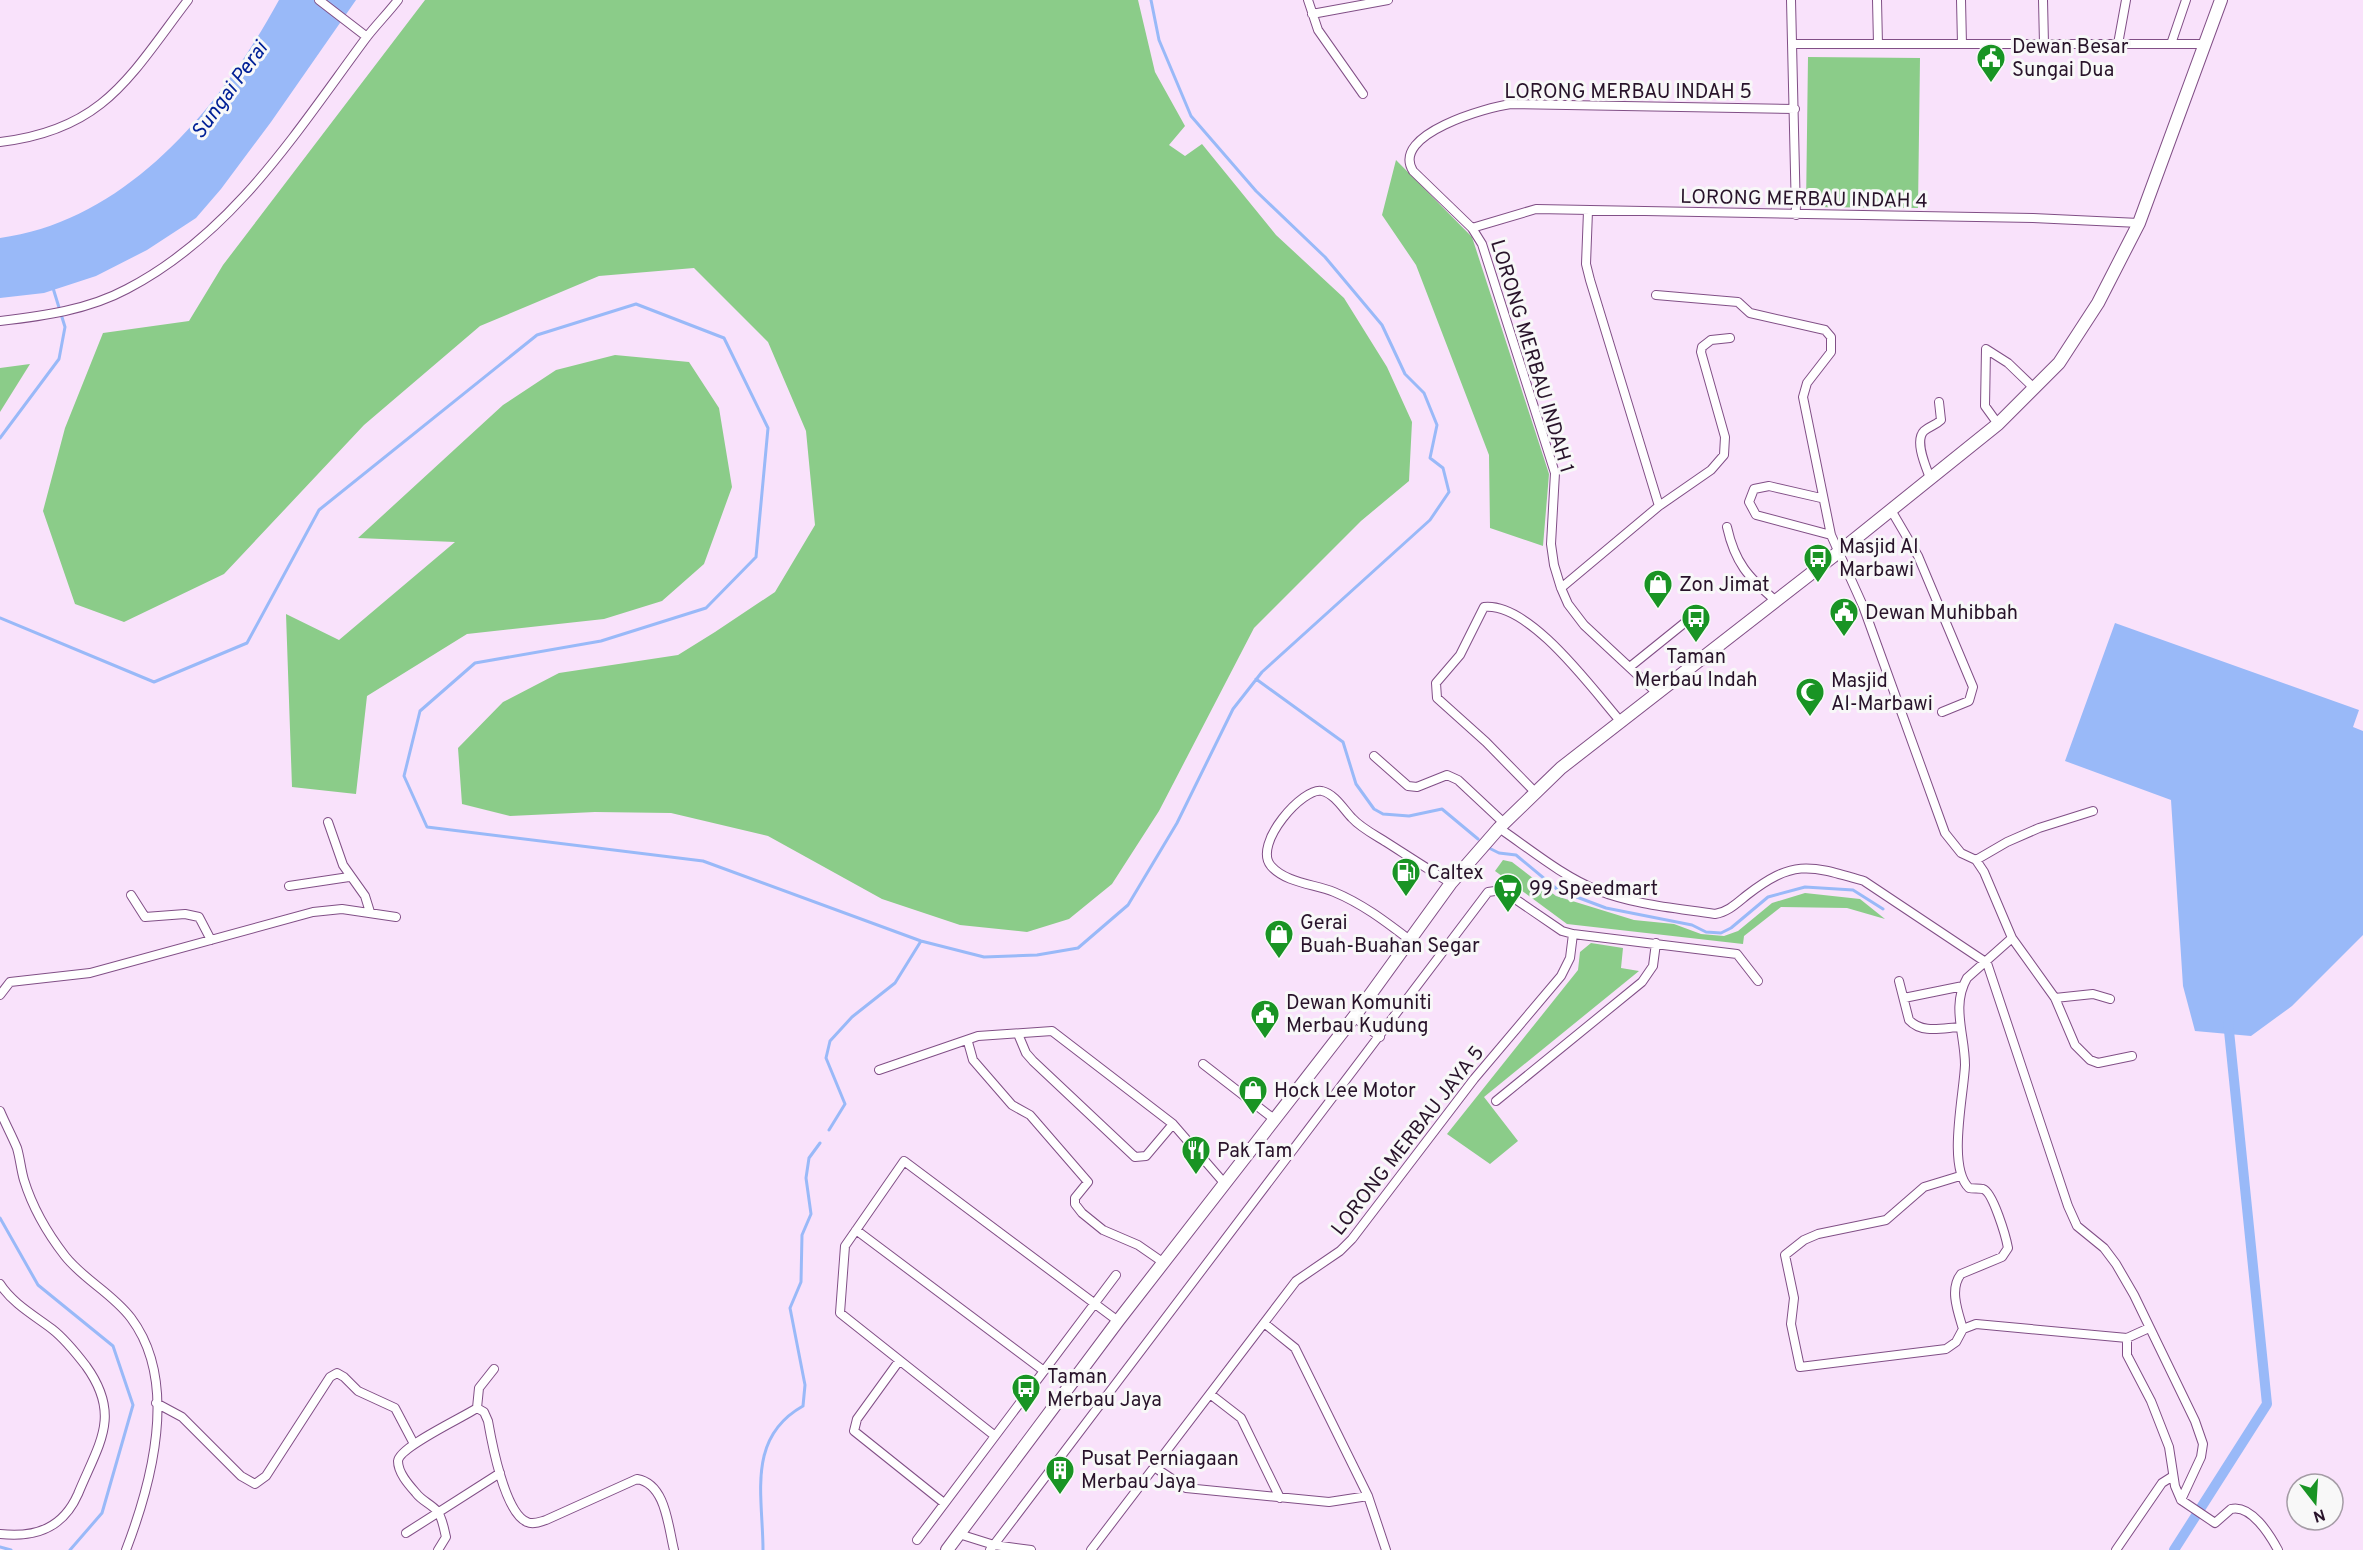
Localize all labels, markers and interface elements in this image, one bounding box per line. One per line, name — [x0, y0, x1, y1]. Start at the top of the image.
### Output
water label: Sungai Perai — [186, 35, 276, 145]
place label: Dewan Besar Sungai Dua — [2012, 35, 2129, 84]
public building icon: Dewan Besar Sungai Dua — [1975, 42, 2007, 84]
street label: LORONG MERBAU INDAH 5 — [1504, 80, 1752, 106]
street label: LORONG MERBAU INDAH 4 — [1680, 185, 1928, 215]
street label: LORONG MERBAU INDAH 1 — [1483, 237, 1579, 476]
place label: Masjid Al Marbawi — [1839, 535, 1919, 584]
bus stop icon: Masjid Al Marbawi — [1802, 542, 1834, 584]
shop icon: Zon Jimat — [1642, 568, 1674, 610]
place label: Zon Jimat — [1679, 573, 1769, 599]
public building icon: Dewan Muhibbah — [1828, 596, 1860, 638]
place label: Dewan Muhibbah — [1865, 601, 2018, 627]
bus stop icon: Taman Merbau Indah — [1680, 602, 1712, 644]
place label: Taman Merbau Indah — [1635, 645, 1757, 694]
place label: Masjid Al-Marbawi — [1831, 669, 1933, 718]
mosque icon: Masjid Al-Marbawi — [1794, 676, 1826, 718]
fuel station icon: Caltex — [1390, 856, 1422, 898]
place label: Caltex — [1427, 861, 1484, 887]
supermarket icon: 99 Speedmart — [1492, 872, 1524, 914]
place label: 99 Speedmart — [1529, 877, 1658, 903]
place label: Gerai Buah-Buahan Segar — [1300, 911, 1480, 960]
shop icon: Gerai Buah-Buahan Segar — [1263, 918, 1295, 960]
place label: Dewan Komuniti Merbau Kudung — [1286, 991, 1432, 1040]
public building icon: Dewan Komuniti Merbau Kudung — [1249, 998, 1281, 1040]
street label: LORONG MERBAU JAYA 5 — [1326, 1041, 1491, 1241]
shop icon: Hock Lee Motor — [1237, 1074, 1269, 1116]
place label: Hock Lee Motor — [1274, 1079, 1416, 1105]
restaurant icon: Pak Tam — [1180, 1134, 1212, 1176]
place label: Pak Tam — [1217, 1139, 1292, 1165]
place label: Taman Merbau Jaya — [1047, 1365, 1162, 1414]
bus stop icon: Taman Merbau Jaya — [1010, 1372, 1042, 1414]
place label: Pusat Perniagaan Merbau Jaya — [1081, 1447, 1239, 1496]
building icon: Pusat Perniagaan Merbau Jaya — [1044, 1454, 1076, 1496]
north arrow — [2285, 1472, 2345, 1532]
text: N — [2310, 1503, 2327, 1526]

